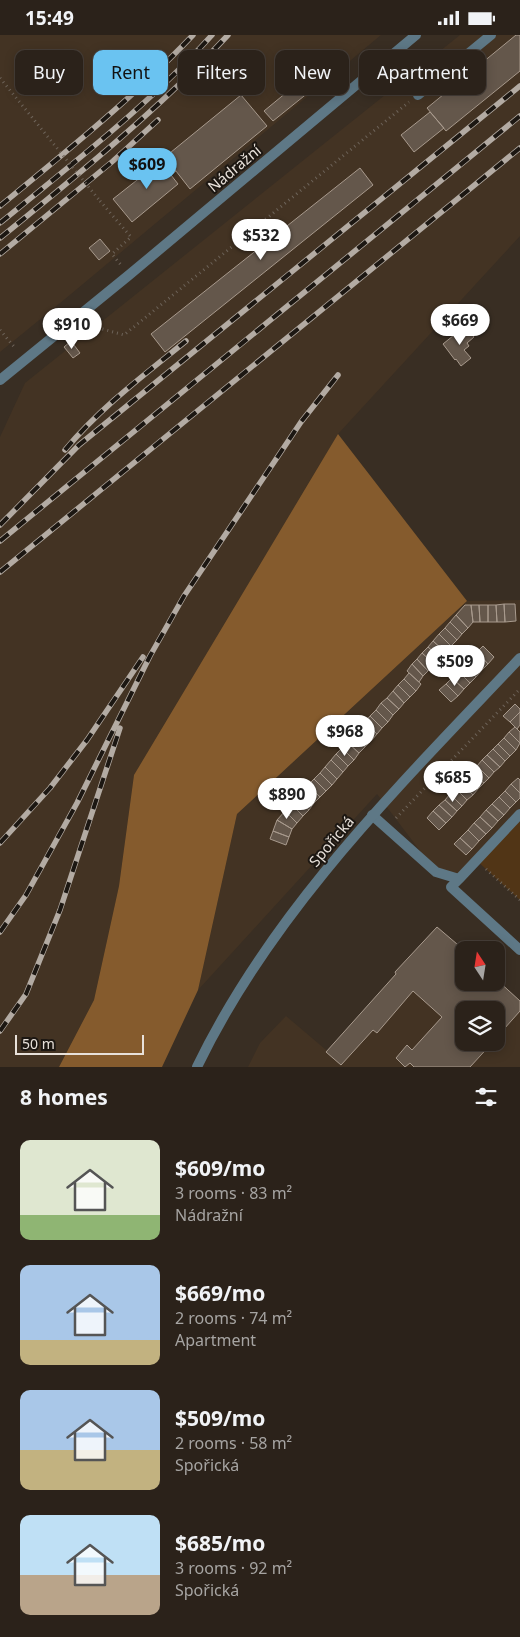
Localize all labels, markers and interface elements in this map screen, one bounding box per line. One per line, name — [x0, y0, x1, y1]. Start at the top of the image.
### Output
text: 15:49 — [25, 5, 74, 31]
chip: Buy — [15, 50, 83, 95]
chip: Rent — [93, 50, 168, 95]
chip: Filters — [178, 50, 265, 95]
chip: New — [275, 50, 349, 95]
chip: Apartment — [359, 50, 486, 95]
street label: Nádražní — [203, 139, 266, 196]
pin: $609 — [117, 147, 177, 190]
text: $609 — [129, 153, 165, 175]
pin: $532 — [231, 219, 291, 261]
text: $532 — [243, 224, 279, 246]
pin: $669 — [430, 303, 490, 346]
pin: $910 — [42, 307, 102, 350]
text: $669 — [442, 309, 478, 331]
text: $910 — [54, 313, 90, 335]
pin: $509 — [425, 645, 485, 687]
text: $509 — [437, 650, 473, 672]
pin: $968 — [315, 715, 375, 757]
text: $968 — [327, 720, 363, 742]
pin: $685 — [423, 761, 483, 803]
text: $685 — [435, 766, 471, 788]
pin: $890 — [257, 777, 317, 820]
text: $890 — [269, 783, 305, 805]
street label: Spořická — [304, 812, 358, 870]
north arrow — [455, 941, 505, 991]
map controls — [455, 941, 505, 1051]
button: layers — [455, 1001, 505, 1051]
scale bar — [15, 1032, 144, 1055]
text: 50 m — [22, 1034, 55, 1053]
text: 8 homes — [20, 1083, 108, 1111]
icon: filters — [472, 1083, 500, 1111]
text: $609/mo — [175, 1154, 265, 1182]
icon: home — [60, 1160, 120, 1220]
text: 3 rooms · 83 m² — [175, 1182, 292, 1204]
text: Nádražní — [175, 1204, 243, 1226]
text: $669/mo — [175, 1279, 265, 1307]
icon: home — [60, 1285, 120, 1345]
text: 2 rooms · 74 m² — [175, 1307, 292, 1329]
text: Apartment — [175, 1329, 256, 1351]
text: $509/mo — [175, 1404, 265, 1432]
icon: home — [60, 1410, 120, 1470]
text: 2 rooms · 58 m² — [175, 1432, 292, 1454]
text: Spořická — [175, 1454, 239, 1476]
text: $685/mo — [175, 1529, 265, 1557]
icon: home — [60, 1535, 120, 1595]
text: 3 rooms · 92 m² — [175, 1557, 292, 1579]
text: Spořická — [175, 1579, 239, 1601]

